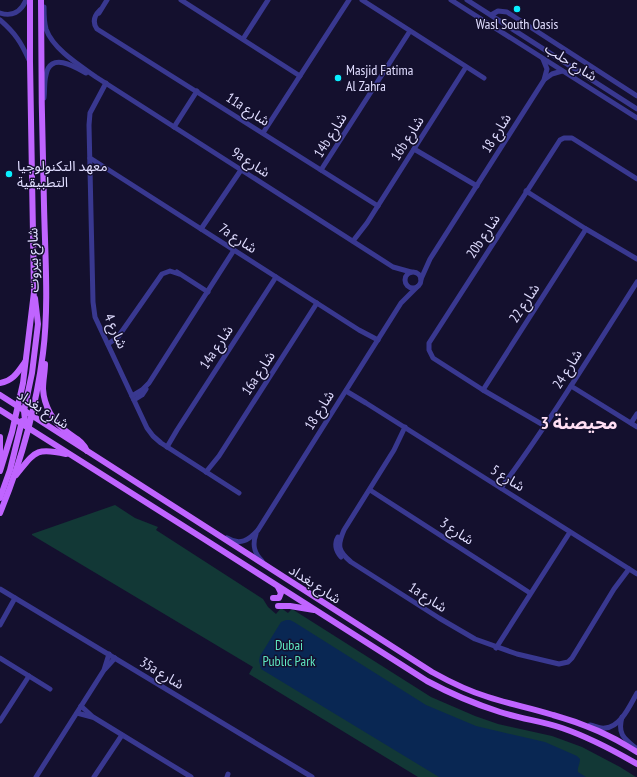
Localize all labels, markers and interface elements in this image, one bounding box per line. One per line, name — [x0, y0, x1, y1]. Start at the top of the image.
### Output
marker: Wasl South Oasis — [512, 4, 522, 14]
place label: Wasl South Oasis — [476, 15, 558, 33]
street label: شارع حلب — [541, 39, 600, 87]
place label: Masjid Fatima Al Zahra — [346, 61, 413, 95]
marker: Masjid Fatima Al Zahra — [333, 73, 343, 83]
street label: 11a شارع — [222, 88, 273, 131]
street label: 14b شارع — [309, 109, 352, 162]
street label: شارع 18 — [477, 110, 517, 157]
street label: 16b شارع — [386, 112, 429, 165]
street label: 9a شارع — [227, 143, 274, 183]
place label: معهد التكنولوجيا التطبيقية — [17, 157, 108, 191]
marker: معهد التكنولوجيا التطبيقية — [4, 169, 14, 179]
street label: 20b شارع — [462, 211, 506, 263]
street label: 7a شارع — [214, 219, 261, 259]
street label: شارع بيروت — [23, 227, 45, 293]
street label: شارع 22 — [505, 280, 545, 327]
street label: شارع 4 — [99, 311, 132, 352]
street label: 14a شارع — [195, 322, 238, 373]
street label: شارع 24 — [548, 346, 588, 393]
street label: 16a شارع — [237, 348, 280, 399]
street label: شارع بغداد — [12, 385, 73, 434]
street label: شارع 18 — [300, 387, 340, 434]
district label: محيصنة 3 — [541, 411, 617, 434]
street label: شارع 5 — [487, 461, 528, 497]
street label: شارع 3 — [436, 513, 477, 550]
street label: شارع بغداد — [284, 560, 345, 609]
street label: 1a شارع — [404, 578, 451, 618]
park label: Dubai Public Park — [263, 636, 316, 670]
street label: 35a شارع — [136, 653, 187, 695]

